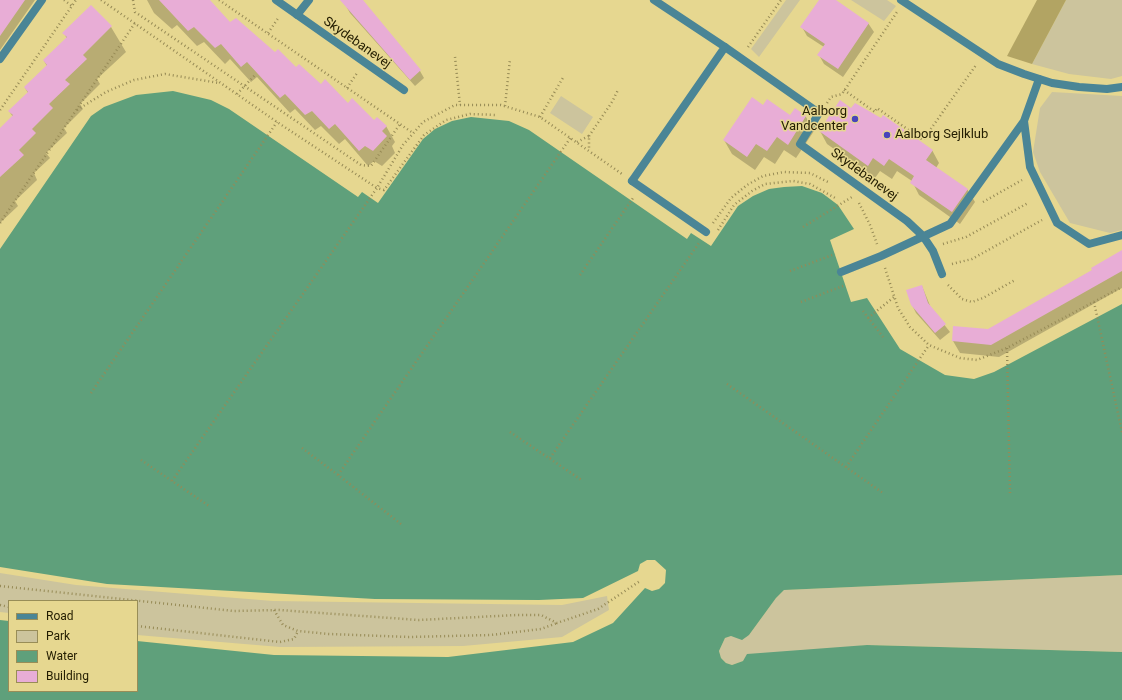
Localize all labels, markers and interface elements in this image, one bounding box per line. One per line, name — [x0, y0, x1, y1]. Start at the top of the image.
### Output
street label: Skydebanevej — [320, 14, 394, 72]
place label: Aalborg Vandcenter — [781, 104, 847, 135]
marker: Aalborg Vandcenter — [850, 114, 860, 124]
place label: Aalborg Sejlklub — [895, 127, 988, 143]
marker: Aalborg Sejlklub — [882, 130, 892, 140]
street label: Skydebanevej — [827, 145, 901, 205]
legend — [8, 600, 138, 692]
text: Road — [46, 609, 74, 623]
text: Park — [46, 629, 70, 643]
text: Water — [46, 649, 77, 663]
text: Building — [46, 669, 89, 683]

